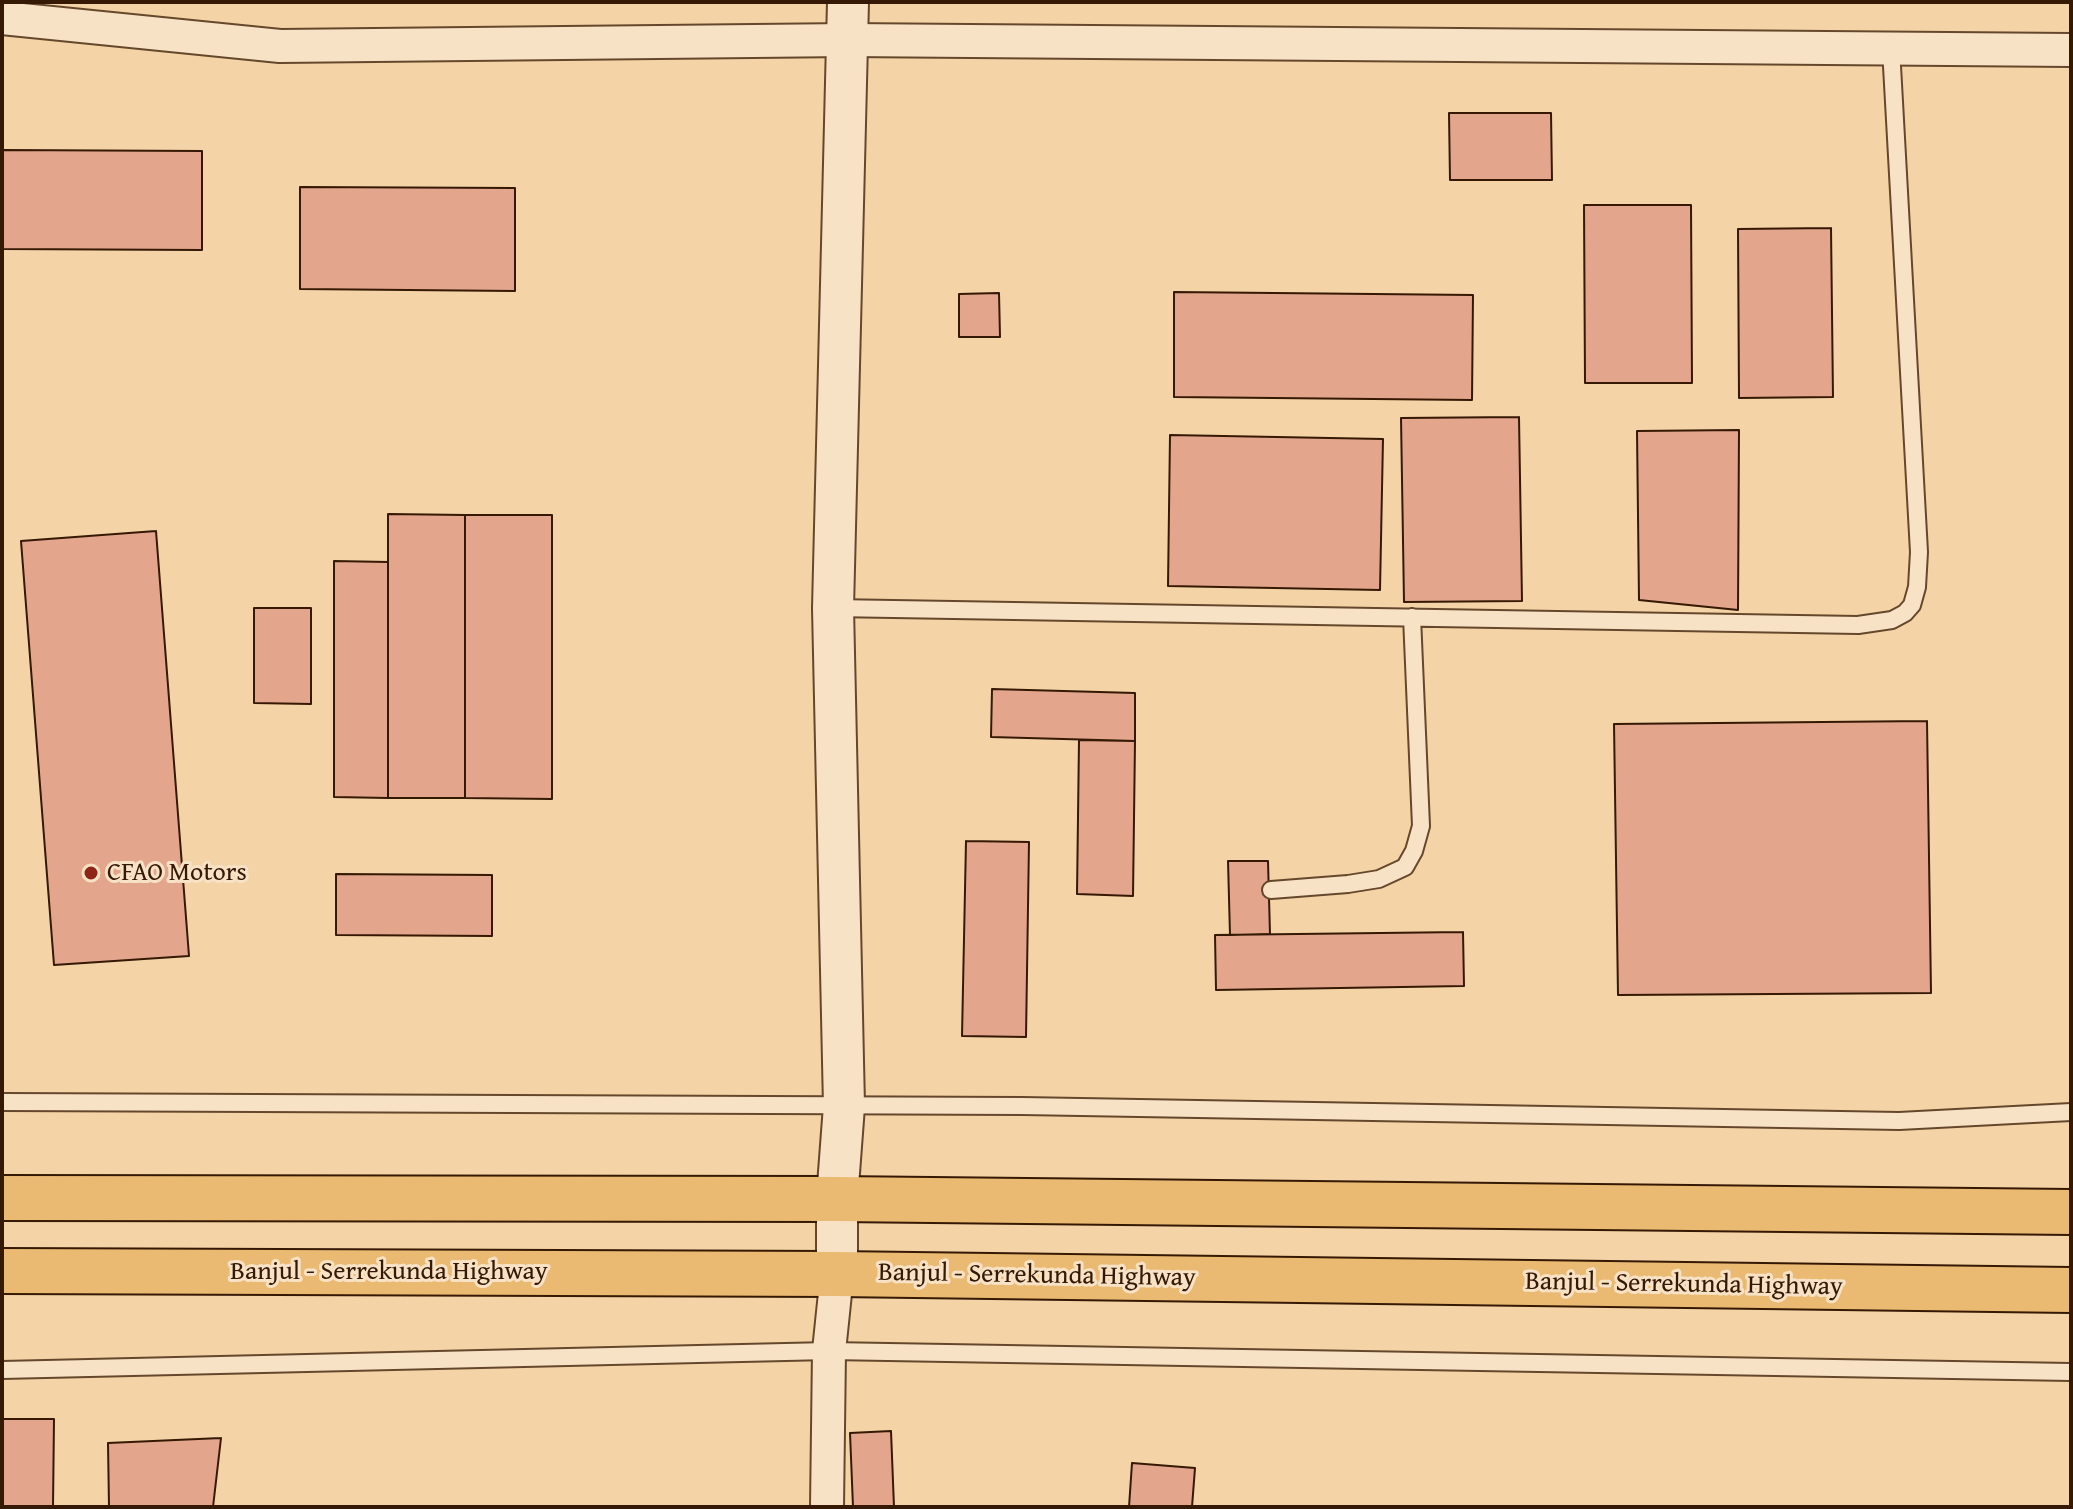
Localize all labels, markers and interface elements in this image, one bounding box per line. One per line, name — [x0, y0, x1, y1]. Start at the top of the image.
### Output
place label: CFAO Motors — [107, 857, 247, 889]
marker: CFAO Motors — [82, 864, 100, 882]
street label: Banjul - Serrekunda Highway — [230, 1256, 548, 1288]
street label: Banjul - Serrekunda Highway — [878, 1258, 1196, 1294]
street label: Banjul - Serrekunda Highway — [1525, 1267, 1843, 1303]

